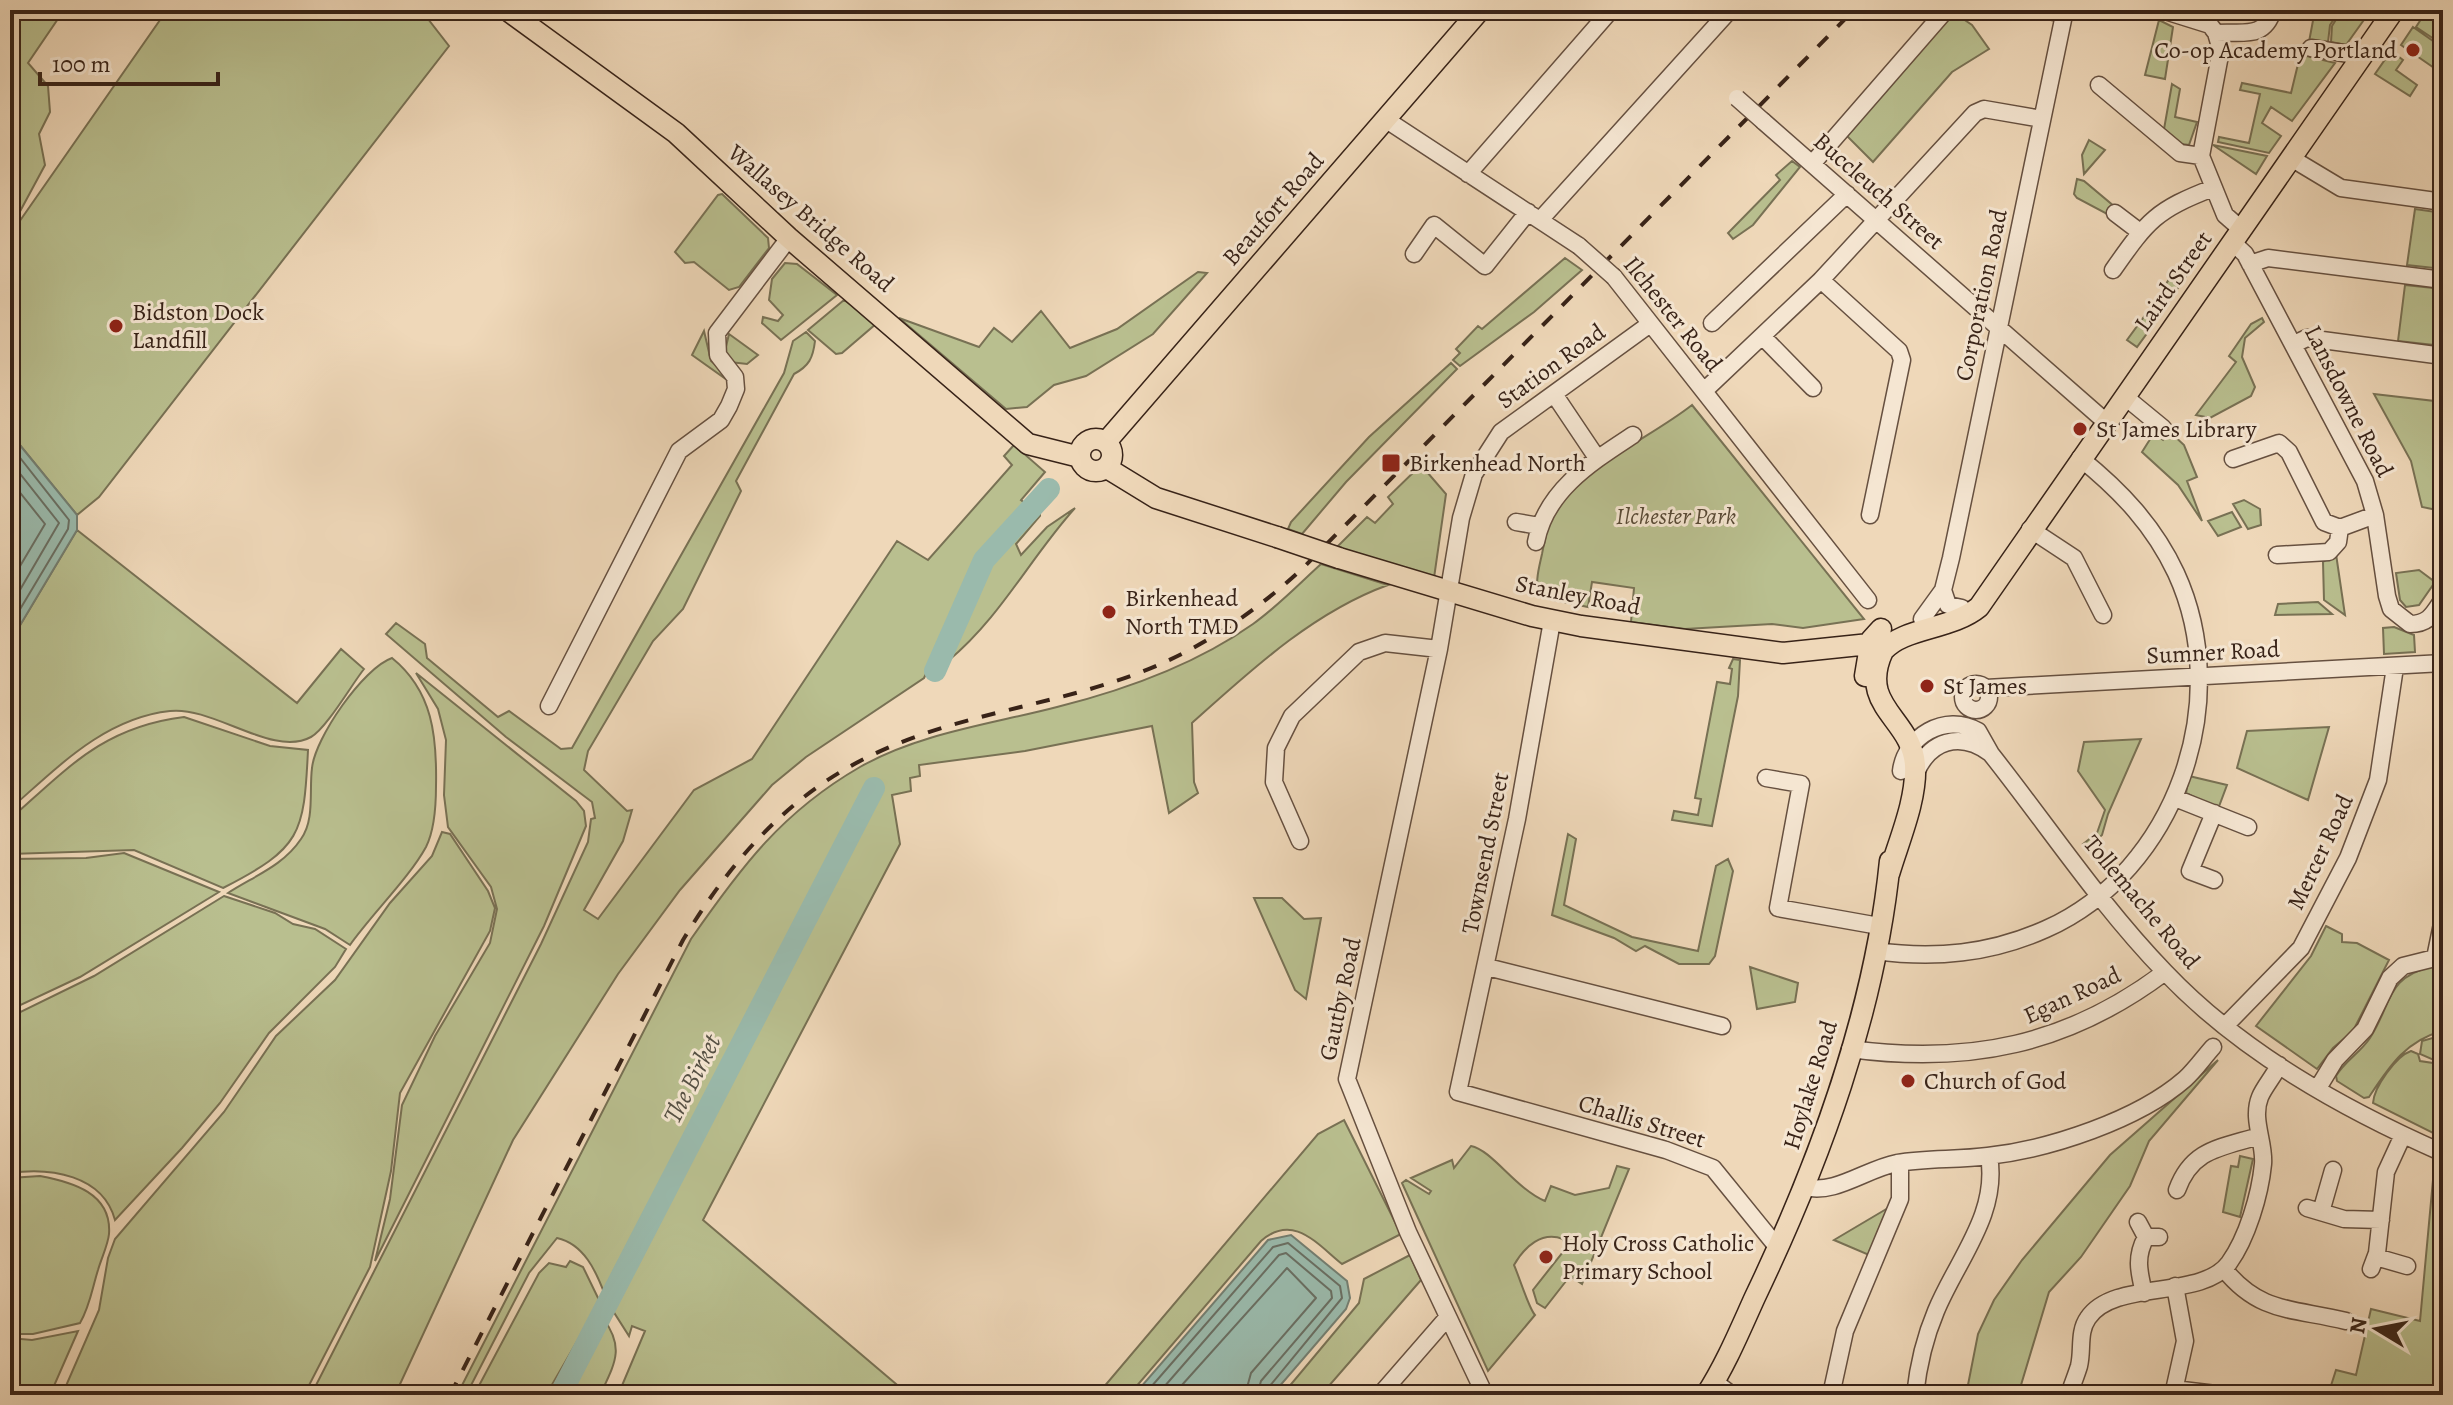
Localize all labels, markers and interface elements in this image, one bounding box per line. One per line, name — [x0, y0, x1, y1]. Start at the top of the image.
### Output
place label: Co-op Academy Portland — [2154, 34, 2397, 66]
scale bar — [40, 36, 218, 86]
marker: Co-op Academy Portland — [2404, 41, 2422, 59]
text: 100 m — [52, 48, 111, 80]
street label: Buccleuch Street — [1807, 125, 1951, 257]
street label: Wallasey Bridge Road — [720, 136, 901, 299]
street label: Beaufort Road — [1215, 145, 1331, 272]
street label: Corporation Road — [1947, 206, 2015, 384]
street label: Laird Street — [2127, 224, 2219, 338]
street label: Ilchester Road — [1616, 249, 1730, 379]
place label: Bidston Dock Landfill — [132, 296, 264, 356]
street label: Station Road — [1490, 316, 1612, 416]
marker: Bidston Dock Landfill — [107, 317, 125, 335]
street label: Lansdowne Road — [2297, 320, 2401, 482]
place label: St James Library — [2096, 413, 2257, 445]
marker: St James Library — [2071, 420, 2089, 438]
place label: Birkenhead North — [1409, 447, 1586, 479]
marker: Birkenhead North — [1380, 452, 1402, 474]
park label: Ilchester Park — [1616, 500, 1736, 532]
street label: Stanley Road — [1513, 567, 1643, 623]
place label: Birkenhead North TMD — [1125, 582, 1239, 642]
marker: Birkenhead North TMD — [1100, 603, 1118, 621]
street label: Sumner Road — [2146, 633, 2281, 671]
place label: St James — [1943, 670, 2027, 702]
marker: St James — [1918, 677, 1936, 695]
street label: Townsend Street — [1454, 770, 1516, 936]
street label: Mercer Road — [2279, 789, 2361, 915]
street label: Tollemache Road — [2076, 828, 2208, 976]
street label: Gautby Road — [1311, 934, 1369, 1064]
street label: Egan Road — [2018, 958, 2126, 1031]
street label: Hoylake Road — [1775, 1016, 1845, 1154]
water label: The Birket — [655, 1027, 730, 1129]
place label: Church of God — [1924, 1065, 2067, 1097]
marker: Church of God — [1899, 1072, 1917, 1090]
street label: Challis Street — [1575, 1087, 1709, 1155]
place label: Holy Cross Catholic Primary School — [1562, 1227, 1754, 1287]
marker: Holy Cross Catholic Primary School — [1537, 1248, 1555, 1266]
north arrow — [2337, 1289, 2417, 1369]
text: N — [2342, 1315, 2374, 1336]

